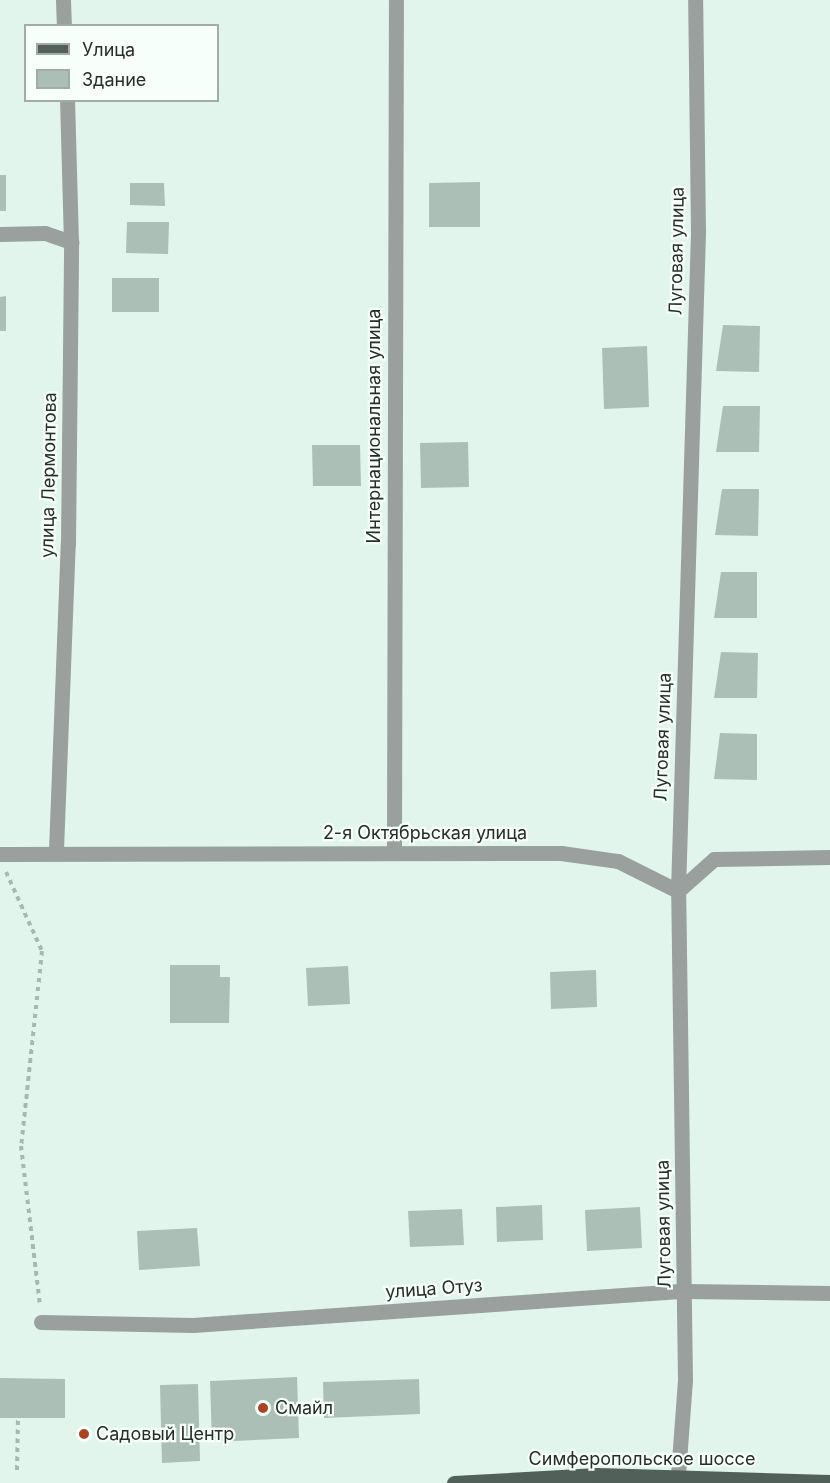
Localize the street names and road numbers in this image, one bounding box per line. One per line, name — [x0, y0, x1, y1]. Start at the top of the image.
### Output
street label: Луговая улица — [665, 187, 689, 315]
street label: Интернациональная улица — [363, 309, 385, 543]
street label: улица Лермонтова — [37, 392, 61, 558]
street label: Луговая улица — [650, 672, 676, 802]
street label: 2-я Октябрьская улица — [323, 822, 527, 844]
street label: Луговая улица — [652, 1160, 676, 1288]
street label: улица Отуз — [385, 1275, 483, 1303]
street label: Симферопольское шоссе — [529, 1448, 755, 1470]

